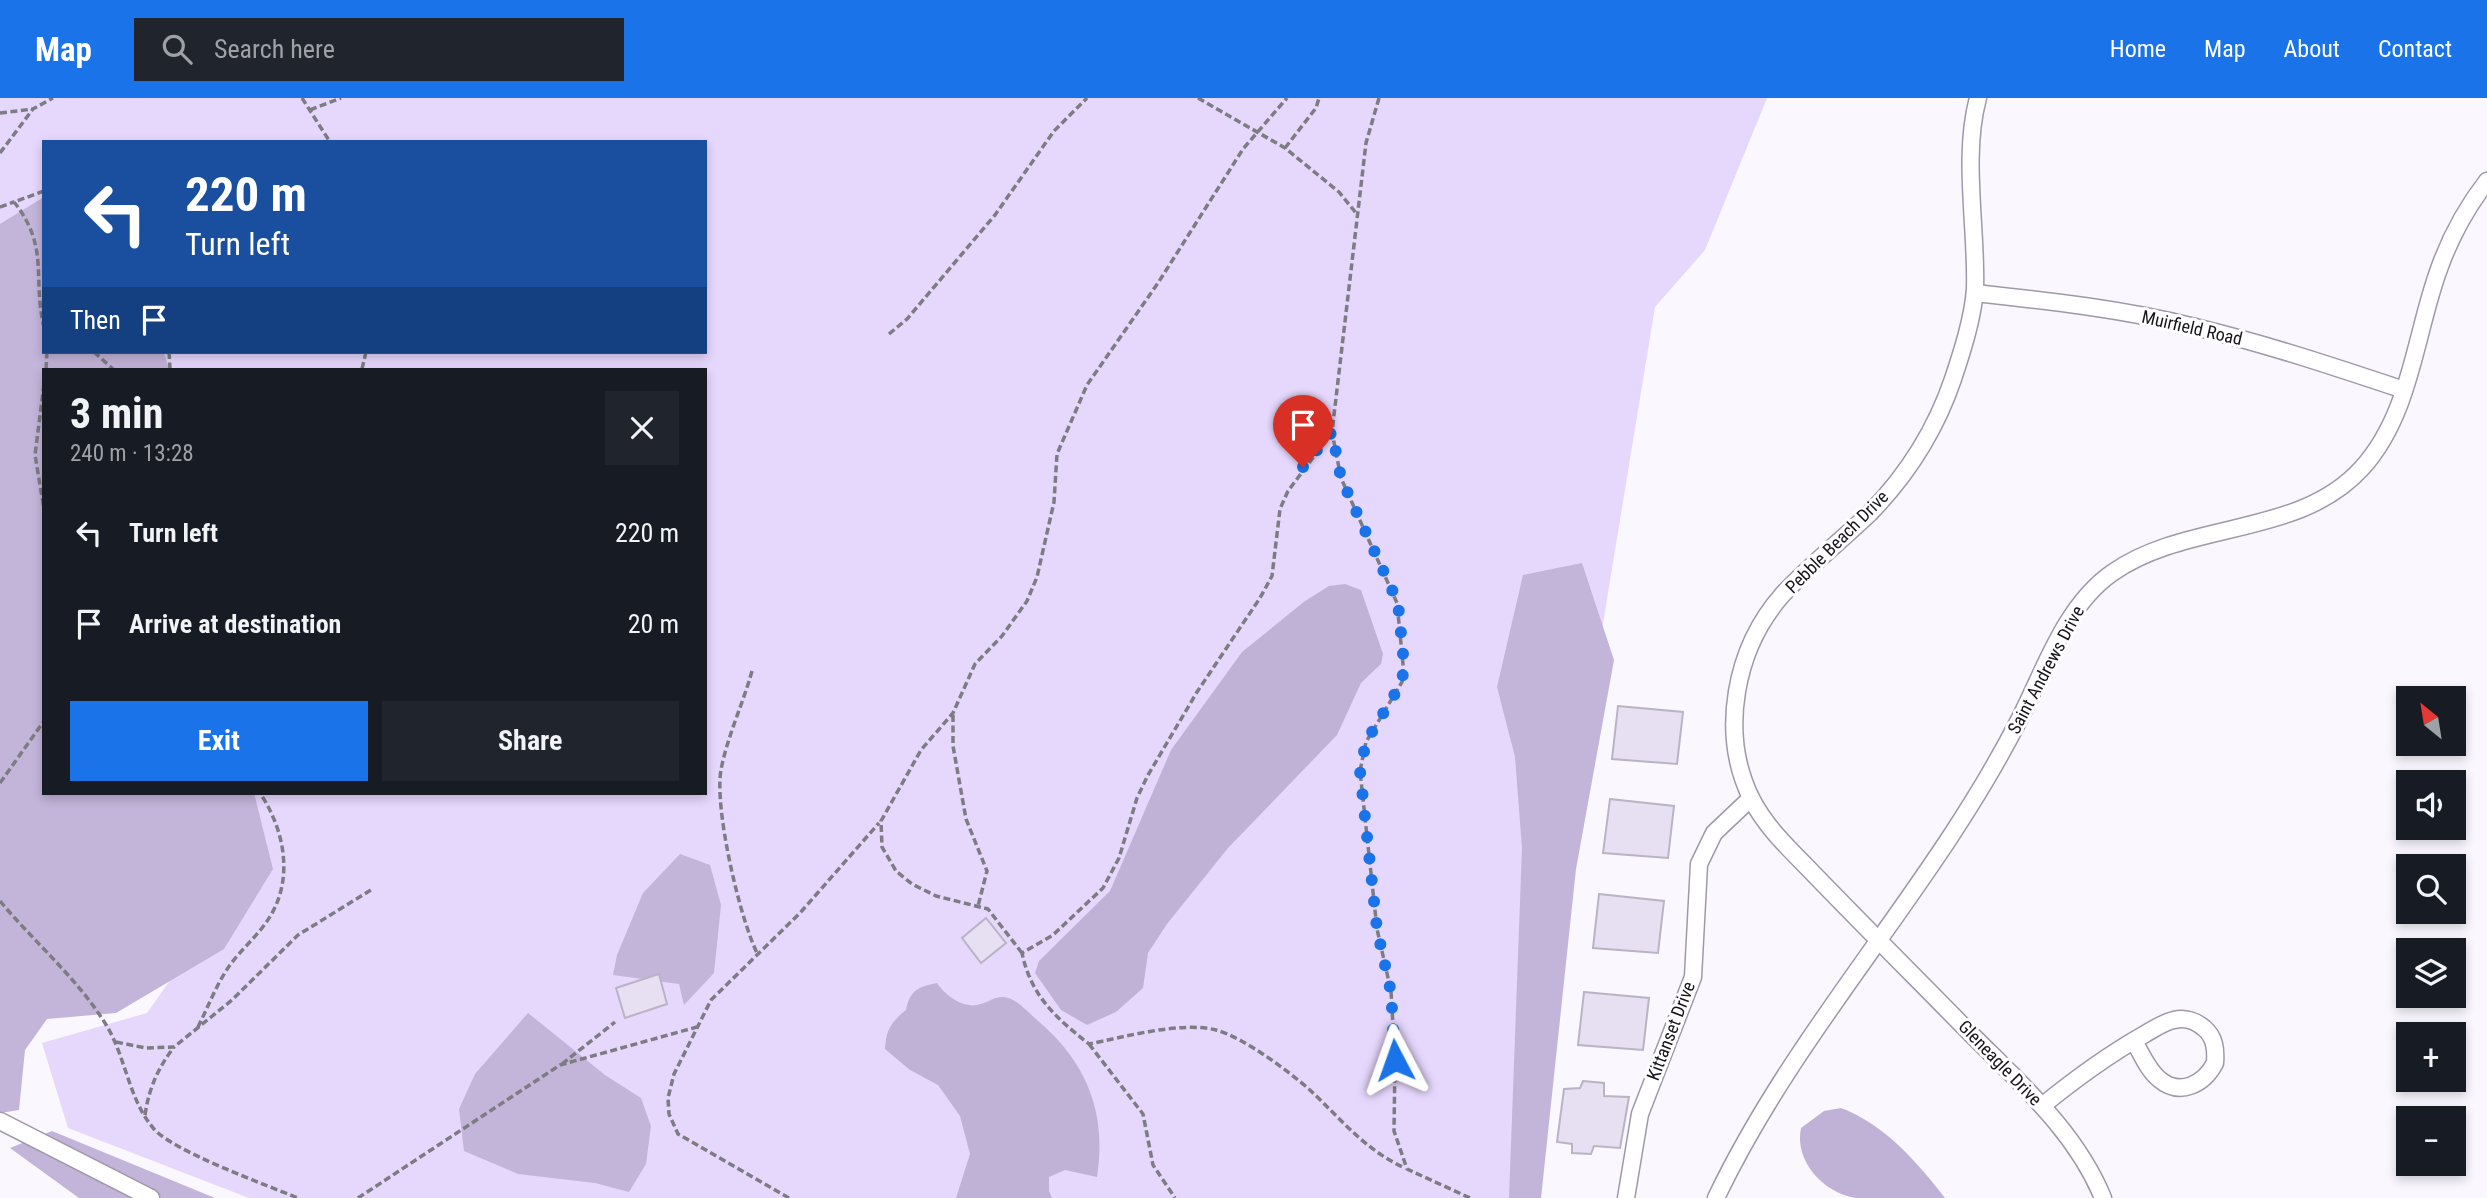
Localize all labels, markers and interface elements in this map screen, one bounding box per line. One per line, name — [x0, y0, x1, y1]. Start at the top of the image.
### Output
search box — [134, 18, 624, 81]
text: Map — [35, 30, 92, 69]
icon: search — [158, 30, 196, 68]
text: Search here — [214, 34, 335, 64]
text: Home — [2110, 35, 2166, 63]
text: Map — [2204, 35, 2246, 63]
text: About — [2284, 35, 2340, 63]
text: Contact — [2378, 35, 2452, 63]
text: 220 m — [185, 166, 307, 223]
icon: left — [70, 168, 161, 259]
text: Turn left — [185, 225, 290, 263]
icon: arrive — [135, 301, 173, 339]
text: Then — [70, 305, 121, 335]
street label: Muirfield Road — [2140, 306, 2244, 349]
text: 3 min — [70, 389, 163, 438]
button: close — [605, 391, 679, 465]
pin — [1273, 395, 1333, 467]
icon: arrive — [1284, 406, 1322, 444]
text: 240 m · 13:28 — [70, 440, 194, 467]
street label: Pebble Beach Drive — [1781, 486, 1892, 597]
icon: left — [70, 514, 108, 552]
text: Turn left — [129, 518, 218, 548]
text: 220 m — [615, 518, 679, 548]
street label: Saint Andrews Drive — [2003, 602, 2088, 737]
icon: arrive — [70, 605, 108, 643]
text: Arrive at destination — [129, 609, 341, 639]
text: 20 m — [628, 609, 679, 639]
north arrow — [2396, 686, 2466, 756]
map controls — [2396, 686, 2466, 1176]
button: Exit — [70, 701, 368, 781]
button: Share — [382, 701, 679, 781]
button: sound — [2396, 770, 2466, 840]
button: search — [2396, 854, 2466, 924]
button: layers — [2396, 938, 2466, 1008]
street label: Kittanset Drive — [1642, 979, 1699, 1083]
street label: Gleneagle Drive — [1954, 1016, 2046, 1110]
button: + — [2396, 1022, 2466, 1092]
position arrow — [1358, 1023, 1432, 1097]
button: − — [2396, 1106, 2466, 1176]

